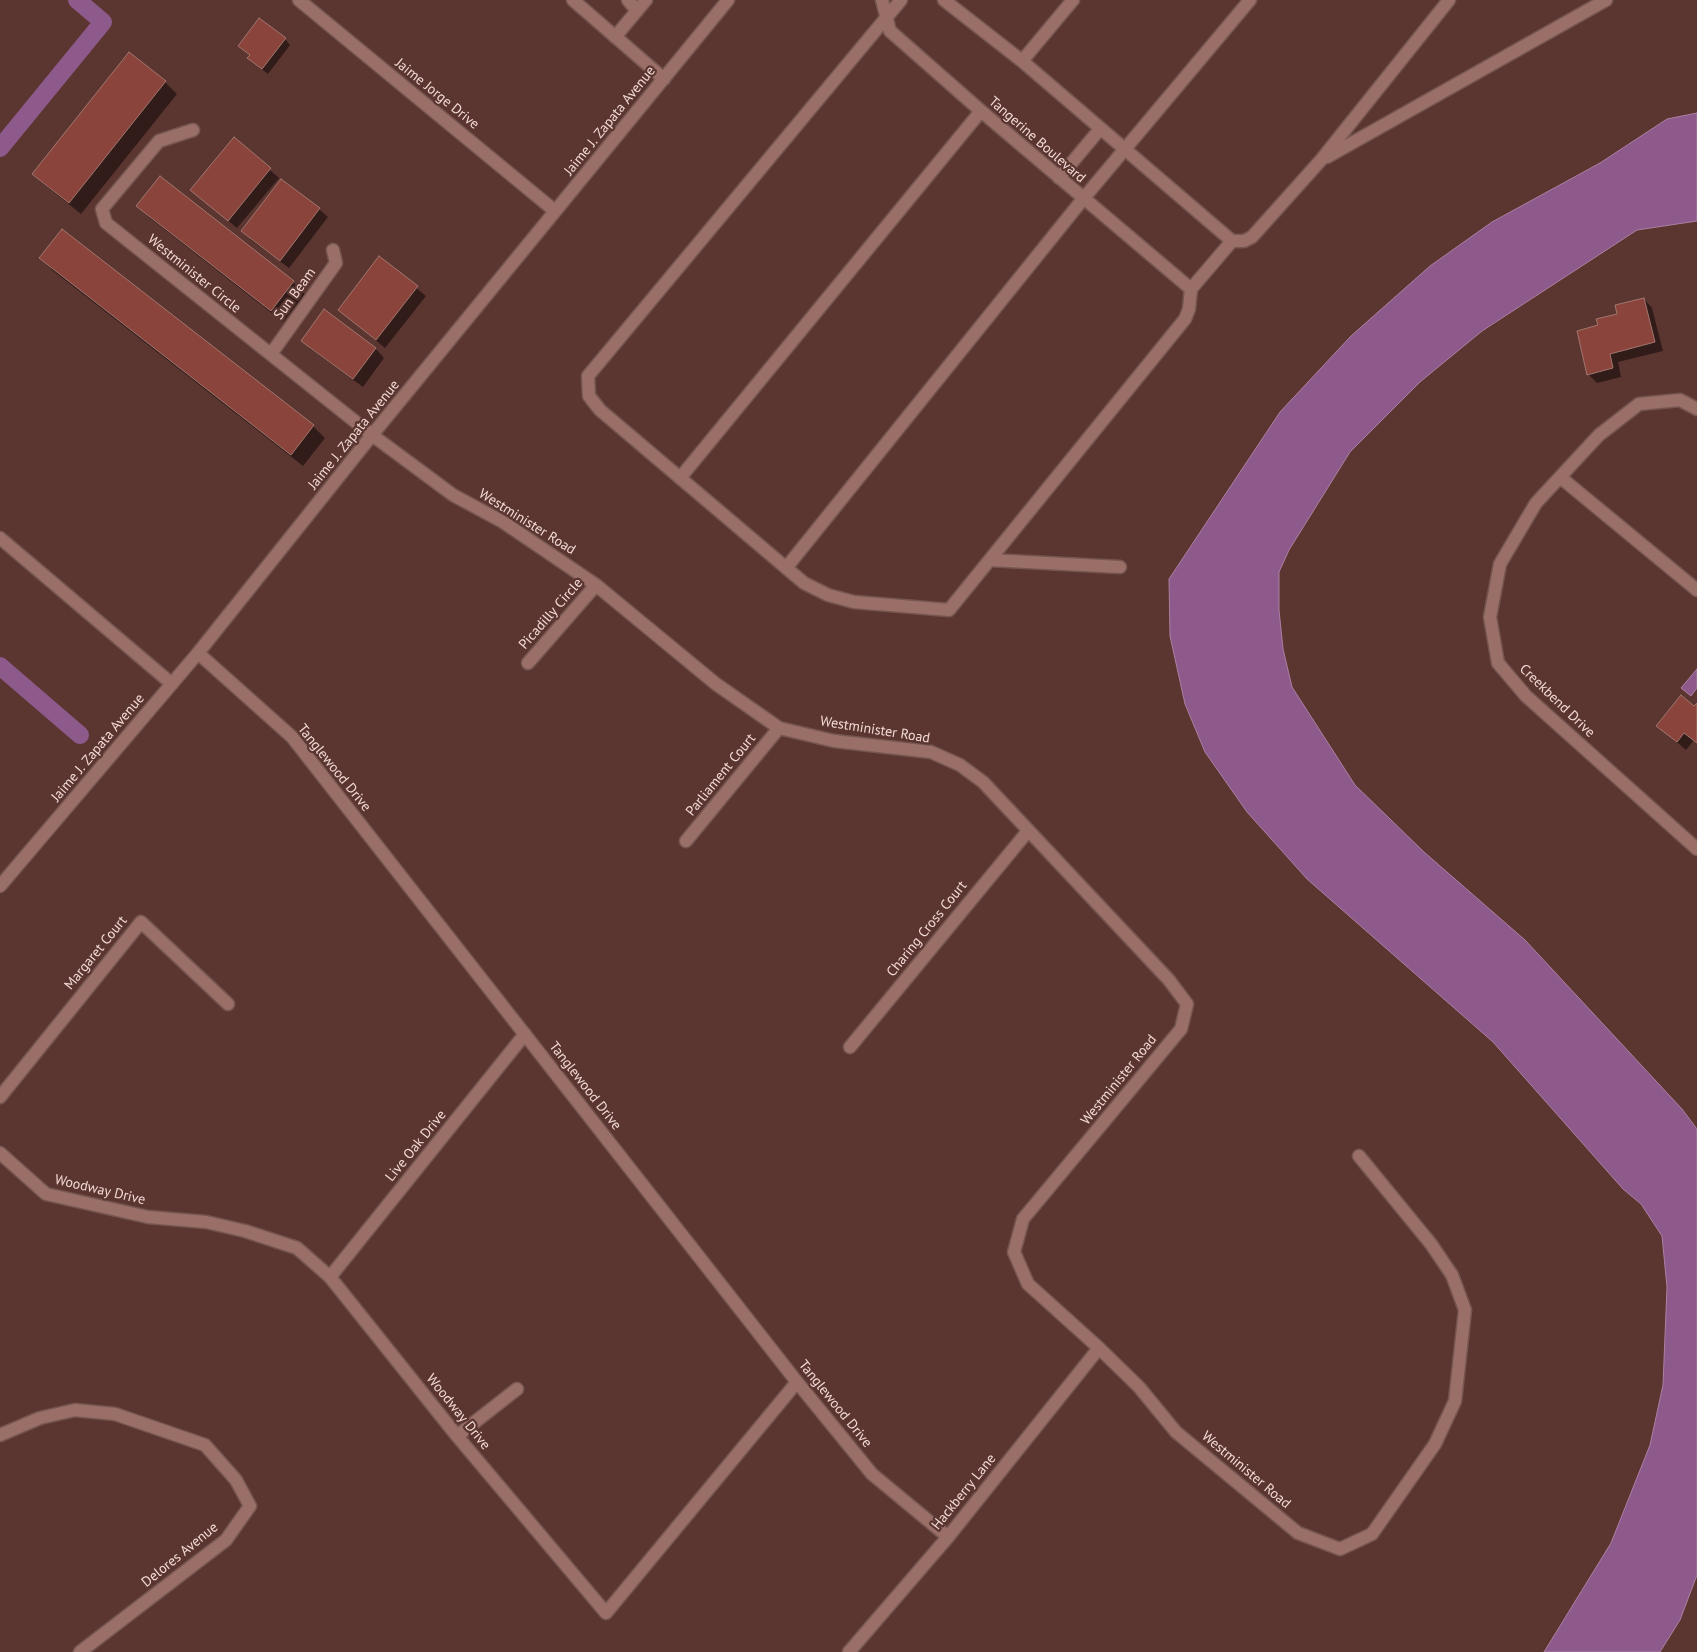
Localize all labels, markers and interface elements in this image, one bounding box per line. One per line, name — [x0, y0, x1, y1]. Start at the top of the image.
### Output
street label: Jaime Jorge Drive — [392, 55, 482, 133]
street label: Jaime J. Zapata Avenue — [561, 63, 659, 179]
street label: Tangerine Boulevard — [985, 93, 1089, 187]
street label: Westminister Circle — [144, 231, 244, 317]
street label: Sun Beam — [271, 265, 319, 323]
street label: Jaime J. Zapata Avenue — [305, 377, 403, 493]
street label: Westminister Road — [475, 485, 579, 559]
street label: Picadilly Circle — [516, 575, 586, 653]
street label: Creekbend Drive — [1516, 661, 1598, 741]
street label: Jaime J. Zapata Avenue — [48, 691, 148, 805]
street label: Westminister Road — [819, 713, 931, 747]
street label: Tanglewood Drive — [294, 721, 374, 815]
street label: Parliament Court — [683, 730, 759, 820]
street label: Charing Cross Court — [883, 878, 971, 980]
street label: Margaret Court — [61, 913, 131, 993]
street label: Westminister Road — [1078, 1032, 1160, 1128]
street label: Tanglewood Drive — [545, 1039, 625, 1133]
street label: Live Oak Drive — [382, 1107, 450, 1185]
street label: Woodway Drive — [53, 1171, 147, 1209]
street label: Tanglewood Drive — [795, 1357, 875, 1451]
street label: Woodway Drive — [422, 1371, 494, 1453]
street label: Westminister Road — [1198, 1428, 1294, 1512]
street label: Hackberry Lane — [928, 1451, 1000, 1533]
street label: Delores Avenue — [139, 1519, 221, 1591]

